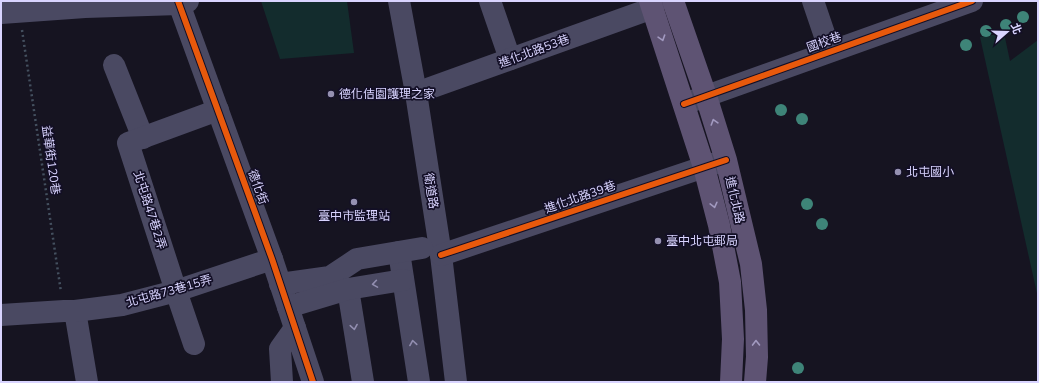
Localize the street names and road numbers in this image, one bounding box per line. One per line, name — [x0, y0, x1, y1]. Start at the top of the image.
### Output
street label: 國校巷 — [804, 28, 844, 56]
street label: 進化北路53巷 — [496, 31, 572, 71]
street label: 益華街120巷 — [38, 124, 64, 196]
street label: 德化街 — [244, 167, 272, 207]
street label: 北屯路47巷2弄 — [130, 169, 170, 251]
street label: 衛道路 — [420, 172, 442, 210]
street label: 進化北路 — [722, 175, 748, 225]
street label: 進化北路39巷 — [542, 177, 618, 217]
street label: 北屯路73巷15弄 — [124, 271, 214, 311]

